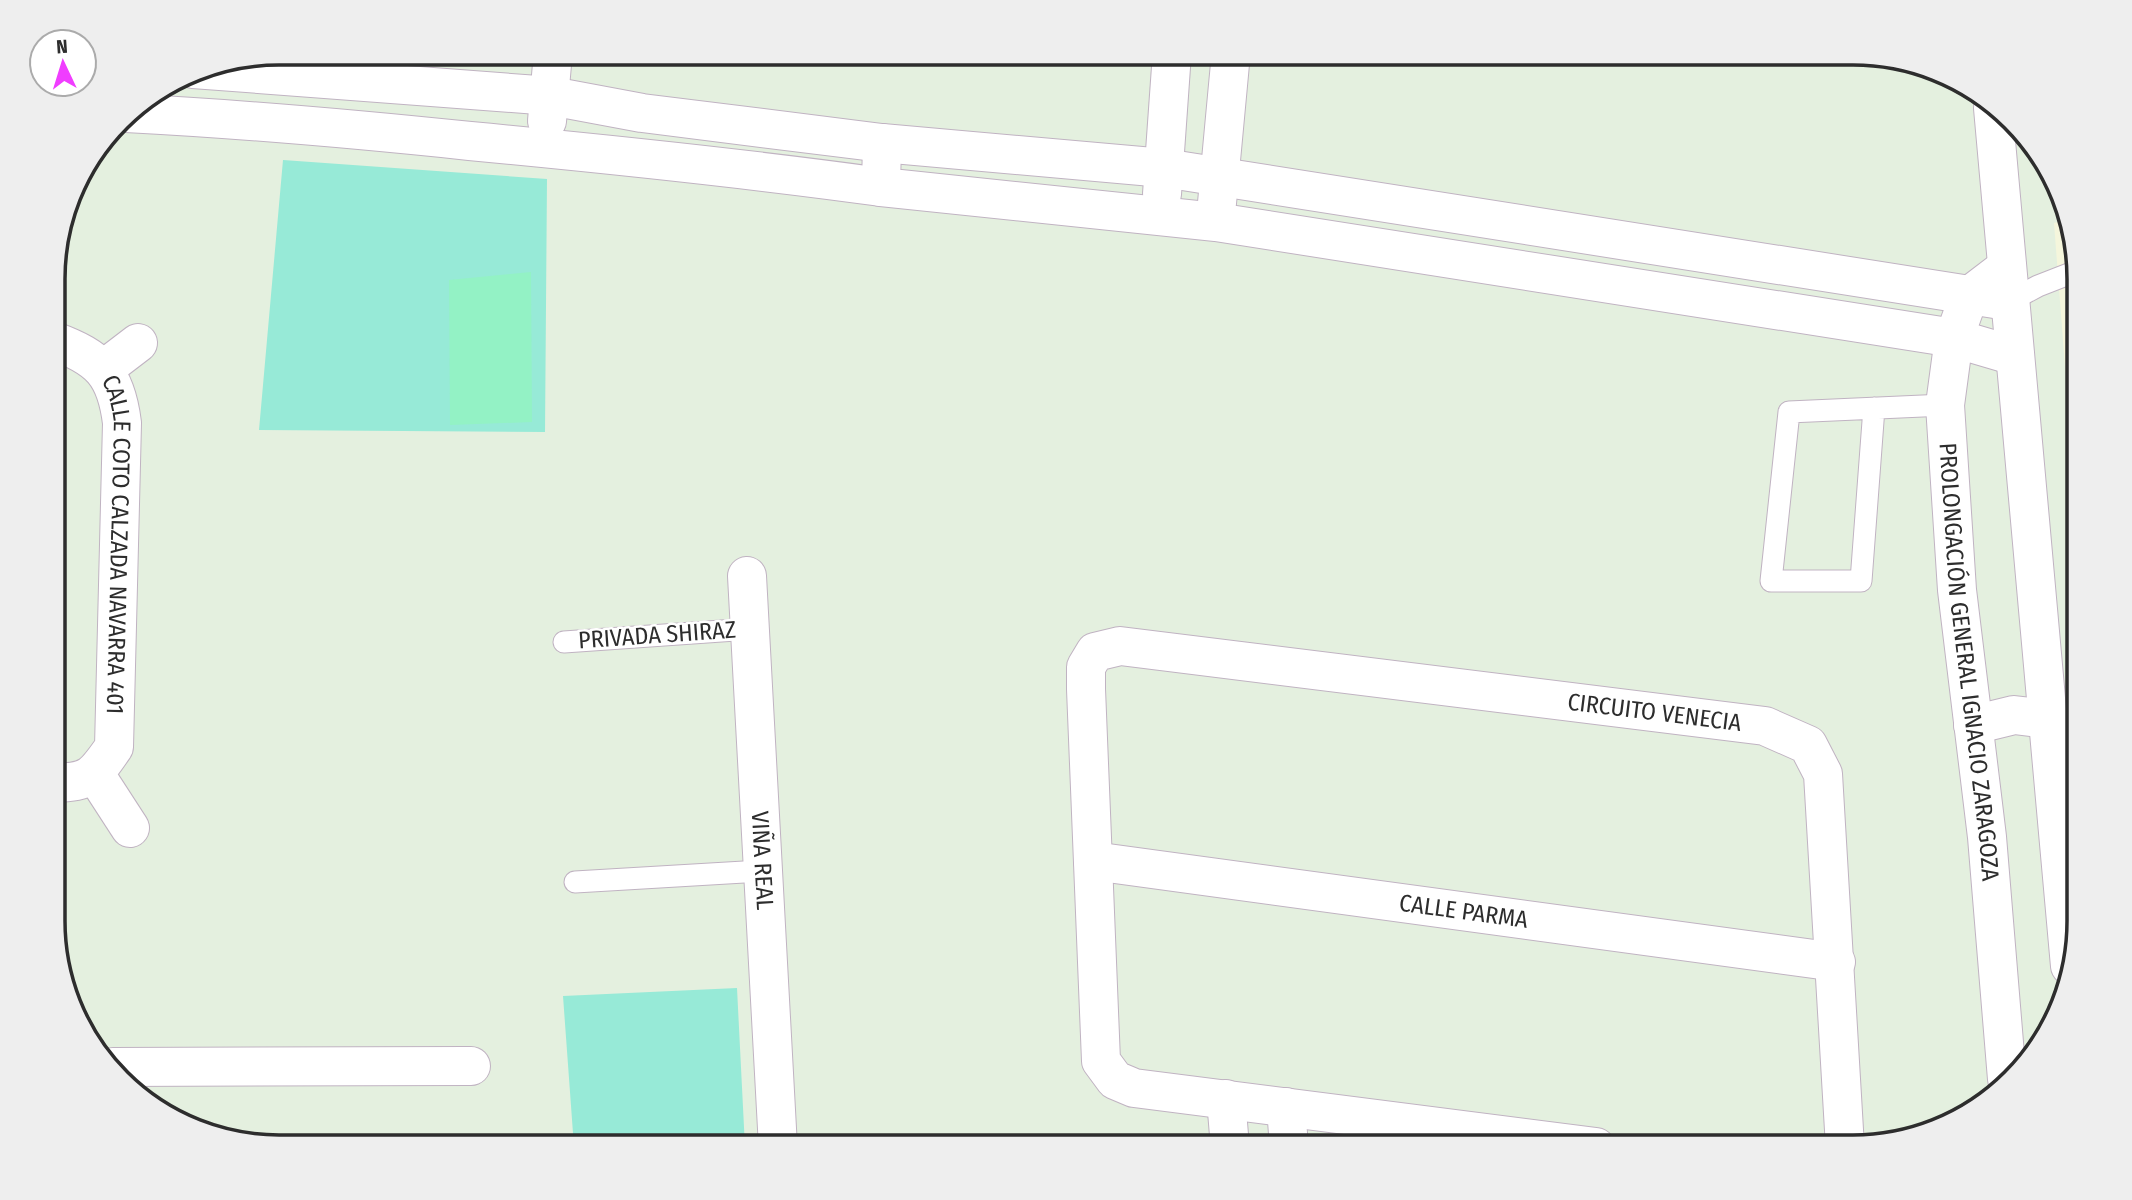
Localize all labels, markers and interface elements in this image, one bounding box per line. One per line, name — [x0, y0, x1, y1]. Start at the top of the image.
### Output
north arrow — [28, 28, 98, 98]
text: N — [55, 35, 68, 58]
street label: CALLE COTO CALZADA NAVARRA 401 — [96, 370, 136, 715]
street label: PROLONGACIÓN GENERAL IGNACIO ZARAGOZA — [1933, 442, 2005, 882]
street label: PRIVADA SHIRAZ — [577, 616, 737, 654]
street label: CIRCUITO VENECIA — [1566, 688, 1743, 737]
street label: VIÑA REAL — [746, 810, 779, 911]
street label: CALLE PARMA — [1398, 889, 1530, 934]

